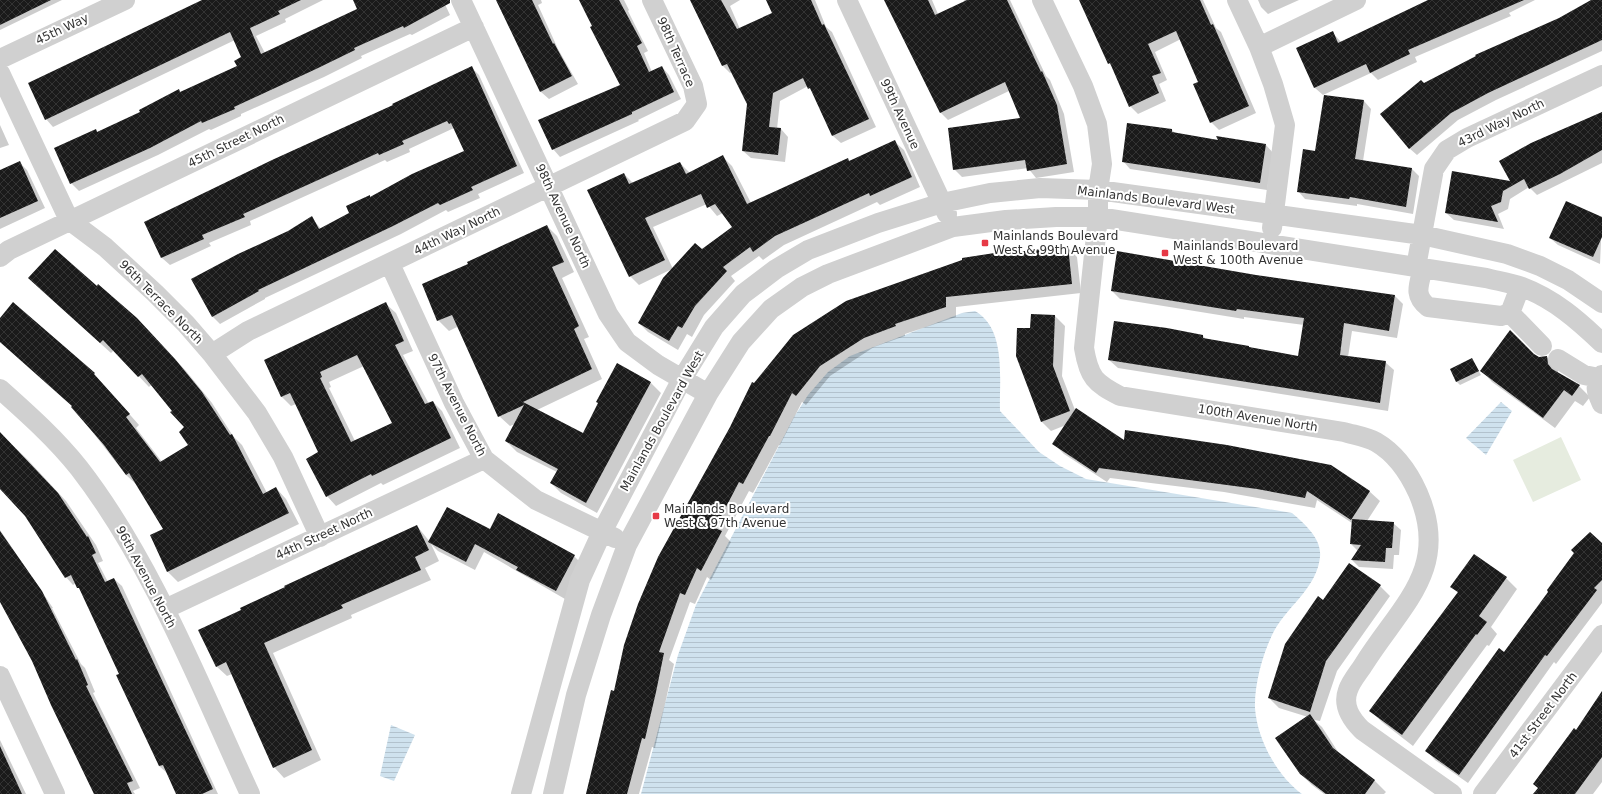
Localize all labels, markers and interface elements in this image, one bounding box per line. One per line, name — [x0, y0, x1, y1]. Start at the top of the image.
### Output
street label: 45th Way — [33, 11, 91, 47]
street label: 98th Terrace — [654, 15, 698, 89]
street label: 99th Avenue — [878, 77, 922, 151]
street label: 43rd Way North — [1456, 96, 1546, 150]
street label: 45th Street North — [186, 112, 286, 170]
street label: 98th Avenue North — [533, 162, 593, 270]
street label: Mainlands Boulevard West — [1076, 183, 1236, 217]
street label: 44th Way North — [412, 204, 502, 258]
place label: Mainlands Boulevard West & 99th Avenue — [993, 229, 1118, 257]
marker: Mainlands Boulevard West & 99th Avenue — [980, 238, 990, 248]
place label: Mainlands Boulevard West & 100th Avenue — [1173, 239, 1303, 267]
marker: Mainlands Boulevard West & 100th Avenue — [1160, 248, 1170, 258]
street label: 96th Terrace North — [116, 257, 206, 347]
street label: Mainlands Boulevard West — [617, 348, 707, 494]
street label: 97th Avenue North — [425, 351, 489, 459]
street label: 100th Avenue North — [1197, 402, 1319, 434]
place label: Mainlands Boulevard West & 97th Avenue — [664, 502, 789, 530]
street label: 44th Street North — [273, 505, 375, 563]
marker: Mainlands Boulevard West & 97th Avenue — [651, 511, 661, 521]
street label: 96th Avenue North — [113, 524, 179, 630]
street label: 41st Street North — [1506, 669, 1580, 761]

